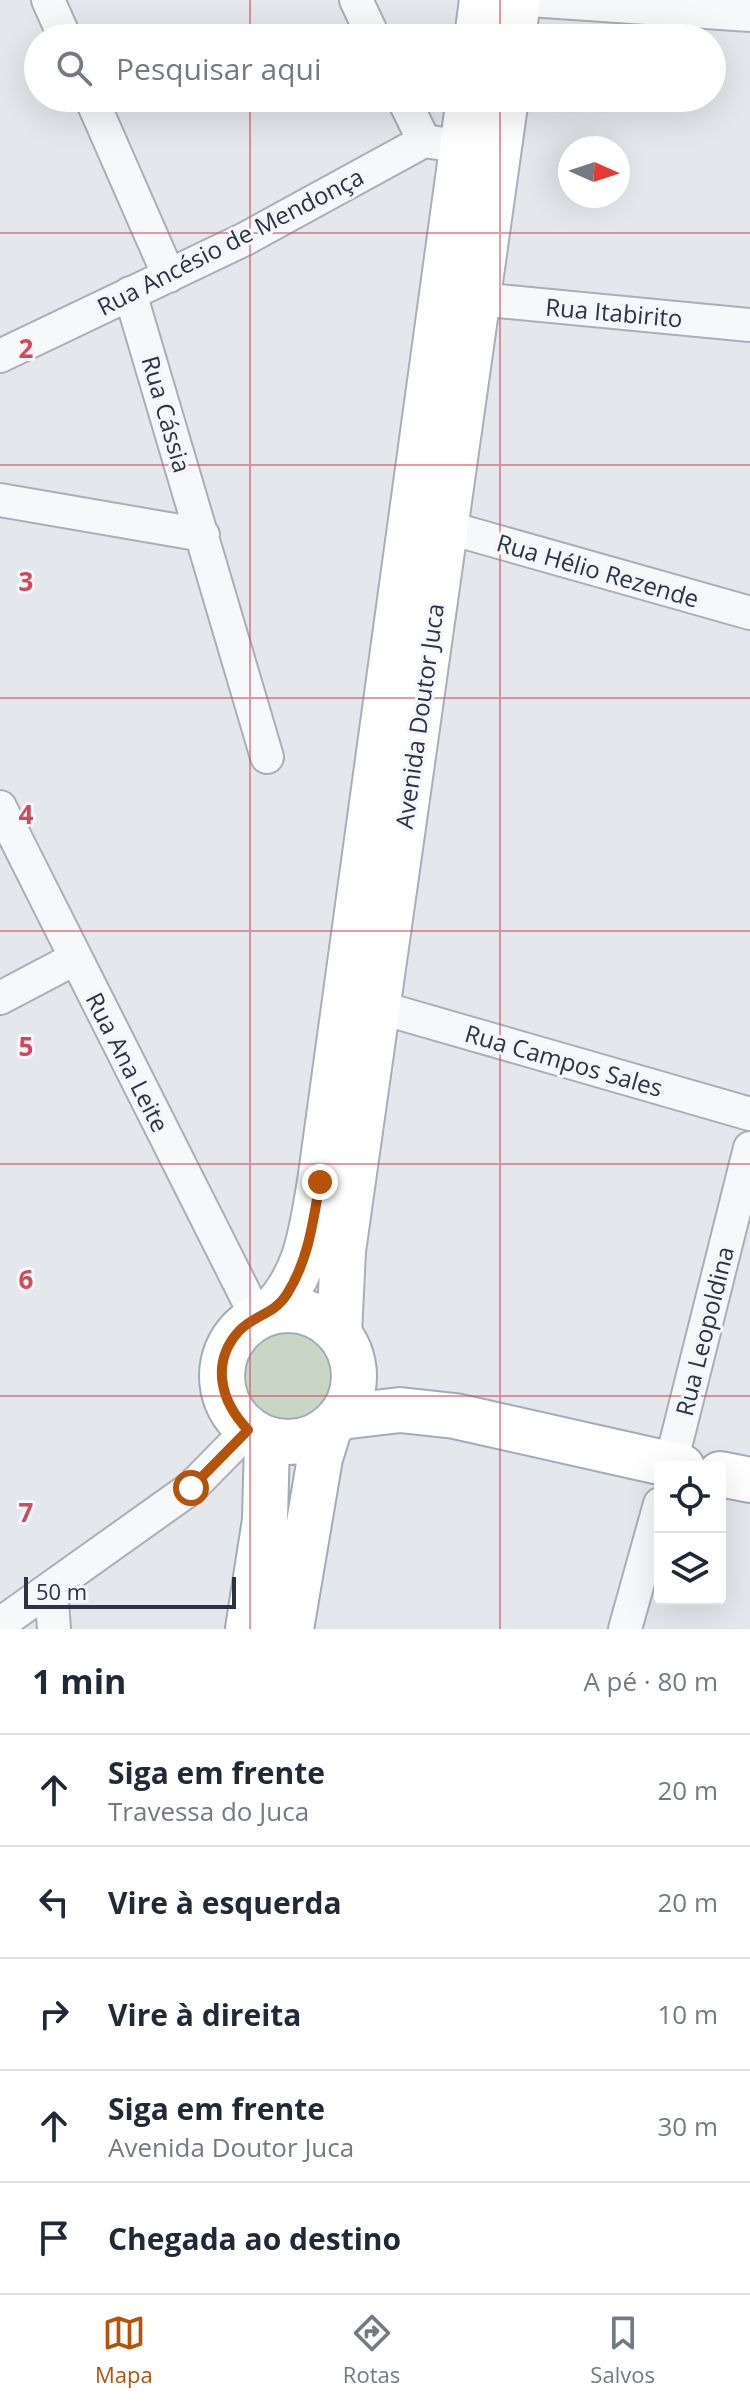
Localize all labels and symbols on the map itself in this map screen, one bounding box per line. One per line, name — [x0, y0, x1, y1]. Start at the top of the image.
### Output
north arrow — [558, 136, 630, 208]
street label: Rua Ancésio de Mendonça — [91, 159, 369, 323]
street label: Rua Itabirito — [544, 290, 684, 334]
text: 2 — [19, 330, 34, 366]
street label: Rua Cássia — [135, 352, 199, 476]
street label: Rua Hélio Rezende — [493, 525, 703, 615]
text: 3 — [19, 563, 33, 599]
street label: Avenida Doutor Juca — [387, 601, 451, 831]
text: 4 — [19, 796, 34, 832]
street label: Rua Ana Leite — [79, 986, 177, 1138]
street label: Rua Campos Sales — [461, 1016, 667, 1104]
text: 5 — [19, 1028, 33, 1064]
route end — [302, 1164, 338, 1200]
street label: Rua Leopoldina — [667, 1243, 741, 1419]
text: 6 — [19, 1261, 34, 1297]
route start — [173, 1470, 209, 1506]
text: 7 — [19, 1494, 34, 1530]
scale bar — [24, 1573, 236, 1609]

